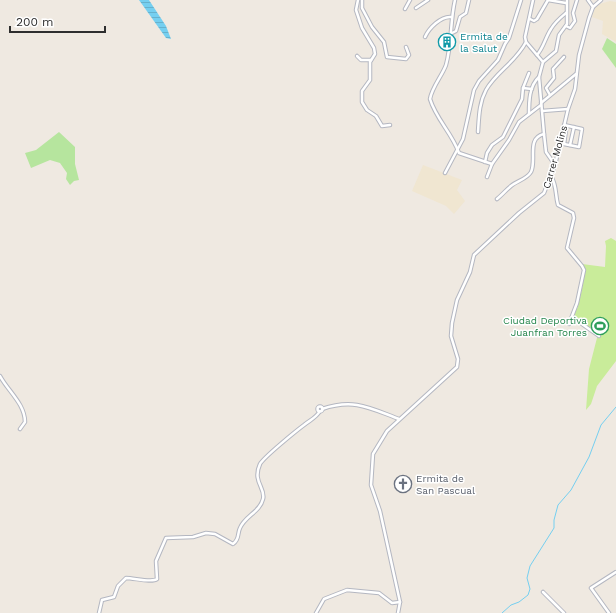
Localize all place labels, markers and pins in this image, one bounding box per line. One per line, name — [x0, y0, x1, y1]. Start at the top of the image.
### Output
place label: Ermita de la Salut — [460, 31, 508, 54]
building icon: Ermita de la Salut — [437, 32, 457, 52]
place label: Ciudad Deportiva Juanfran Torres — [503, 315, 587, 338]
sports icon: Ciudad Deportiva Juanfran Torres — [590, 316, 610, 336]
place label: Ermita de San Pascual — [416, 473, 475, 496]
church icon: Ermita de San Pascual — [393, 474, 413, 494]

